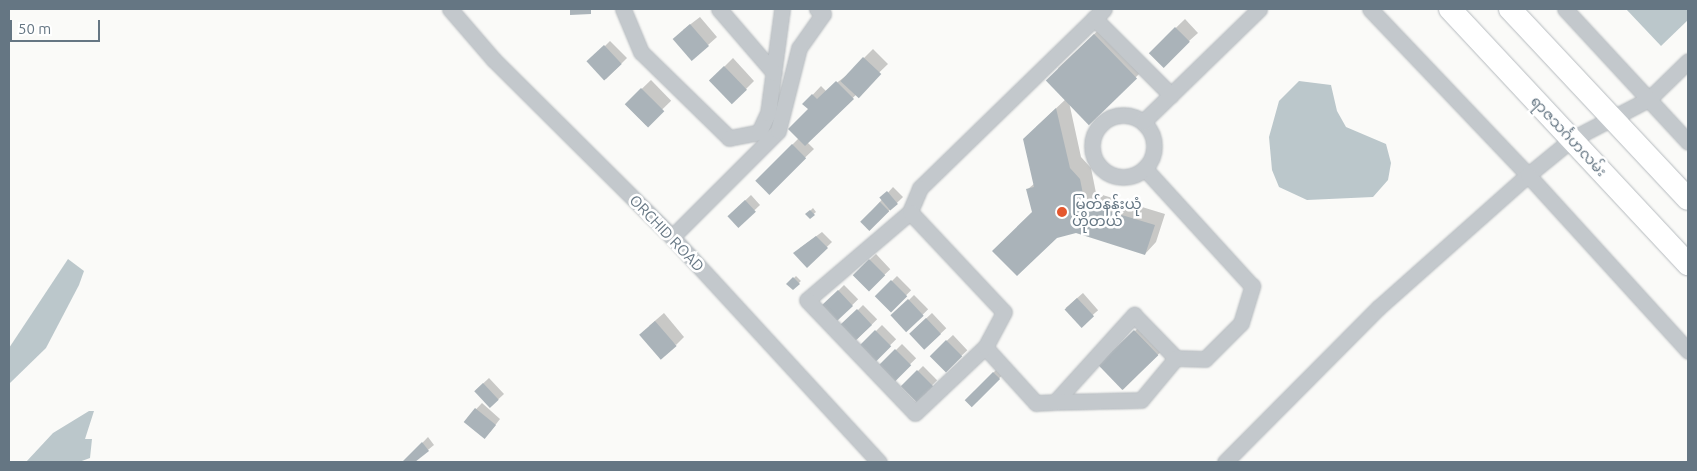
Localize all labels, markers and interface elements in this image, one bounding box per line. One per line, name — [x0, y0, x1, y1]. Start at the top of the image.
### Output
scale bar — [12, 10, 102, 42]
text: 50 m — [18, 20, 51, 37]
street label: ရာဇသင်္ဂဟလမ်း — [1527, 92, 1611, 180]
street label: ORCHID ROAD — [626, 191, 708, 275]
place label: မြတ်နန်းယုံ ဟိုတယ် — [1072, 194, 1142, 229]
marker: မြတ်နန်းယုံ ဟိုတယ် — [1056, 206, 1068, 218]

